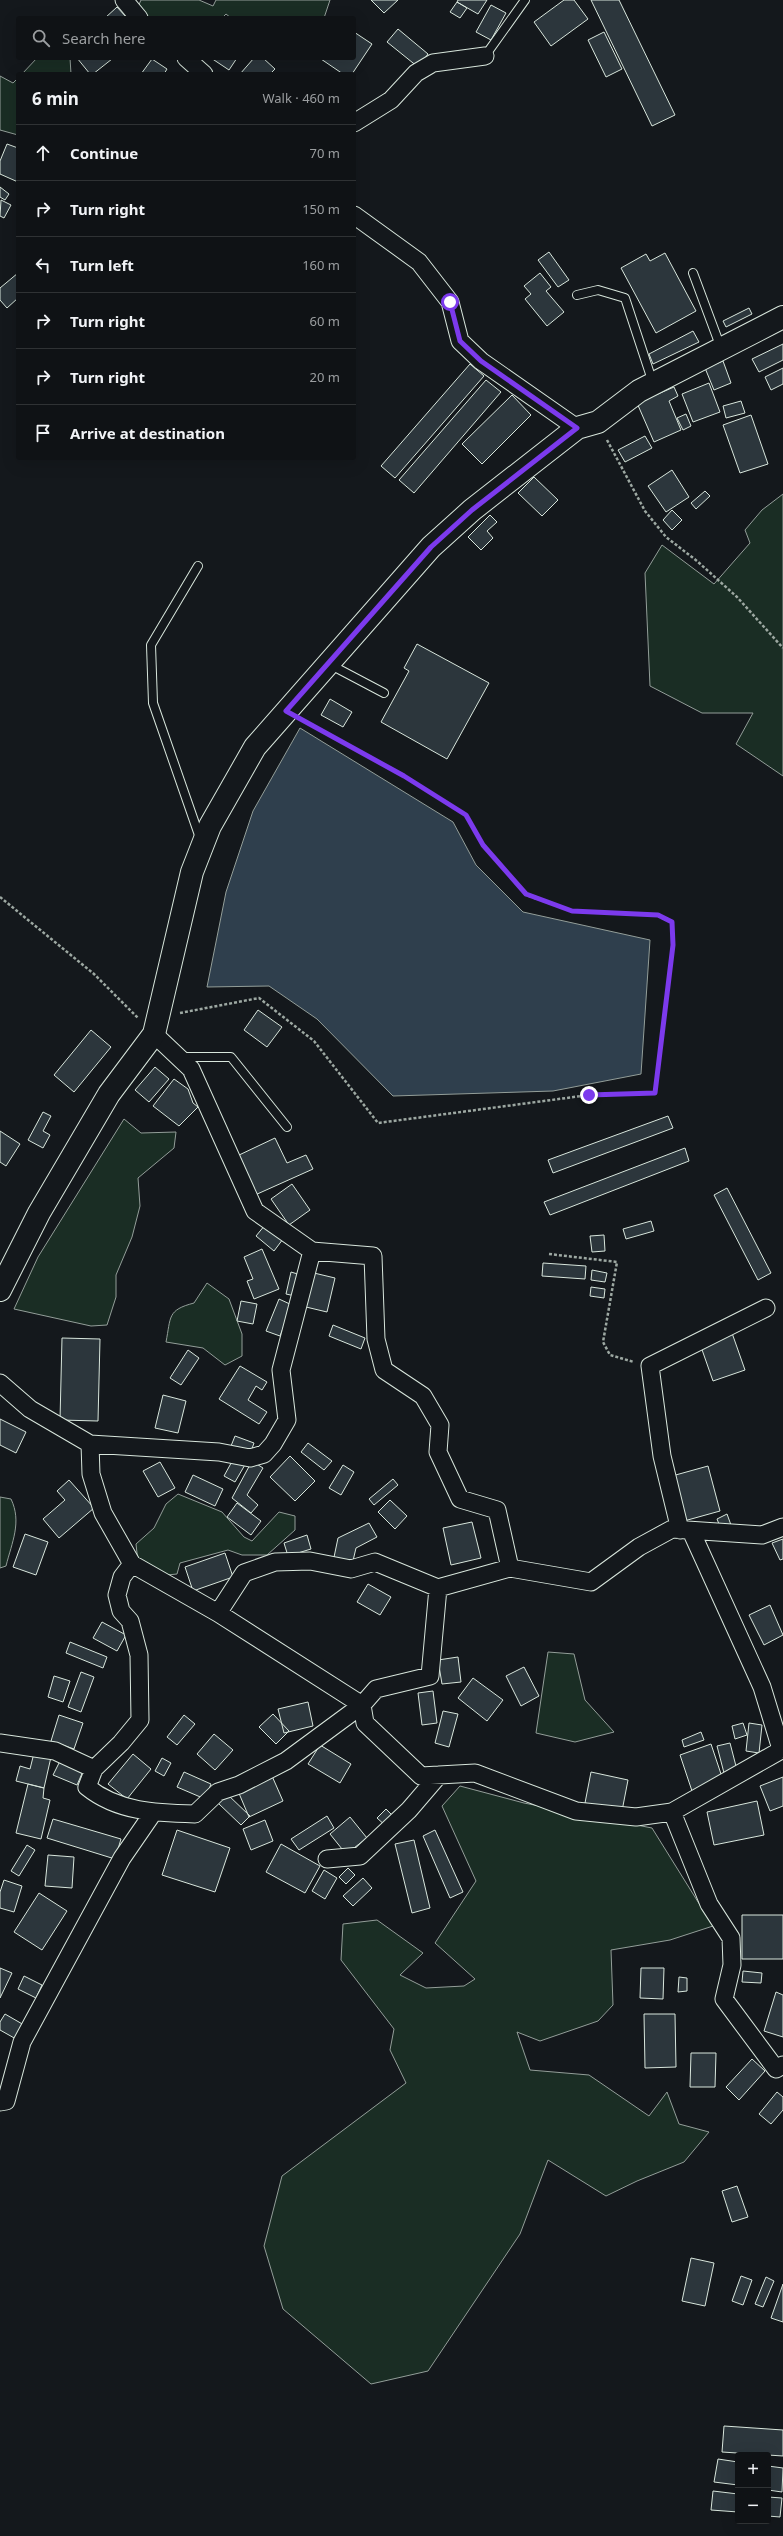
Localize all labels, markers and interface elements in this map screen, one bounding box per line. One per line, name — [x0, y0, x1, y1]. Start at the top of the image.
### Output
search box — [16, 16, 356, 60]
icon: search — [30, 27, 52, 49]
text: Search here — [62, 28, 145, 48]
text: 6 min — [32, 87, 79, 110]
text: Walk · 460 m — [262, 89, 340, 107]
icon: ahead — [32, 142, 54, 164]
text: Continue — [70, 143, 138, 163]
text: 70 m — [310, 144, 340, 162]
icon: right — [32, 198, 54, 220]
text: Turn right — [70, 199, 145, 219]
text: 150 m — [302, 200, 340, 218]
icon: left — [32, 254, 54, 276]
text: Turn left — [70, 255, 134, 275]
text: 160 m — [302, 256, 340, 274]
route start — [441, 293, 459, 311]
icon: right — [32, 310, 54, 332]
text: Turn right — [70, 311, 145, 331]
text: 60 m — [310, 312, 340, 330]
icon: right — [32, 366, 54, 388]
text: Turn right — [70, 367, 145, 387]
text: 20 m — [310, 368, 340, 386]
icon: arrive — [32, 422, 54, 444]
text: Arrive at destination — [70, 423, 225, 443]
route end — [580, 1086, 598, 1104]
map controls — [735, 2452, 771, 2524]
button: + — [735, 2452, 771, 2488]
button: − — [735, 2488, 771, 2524]

